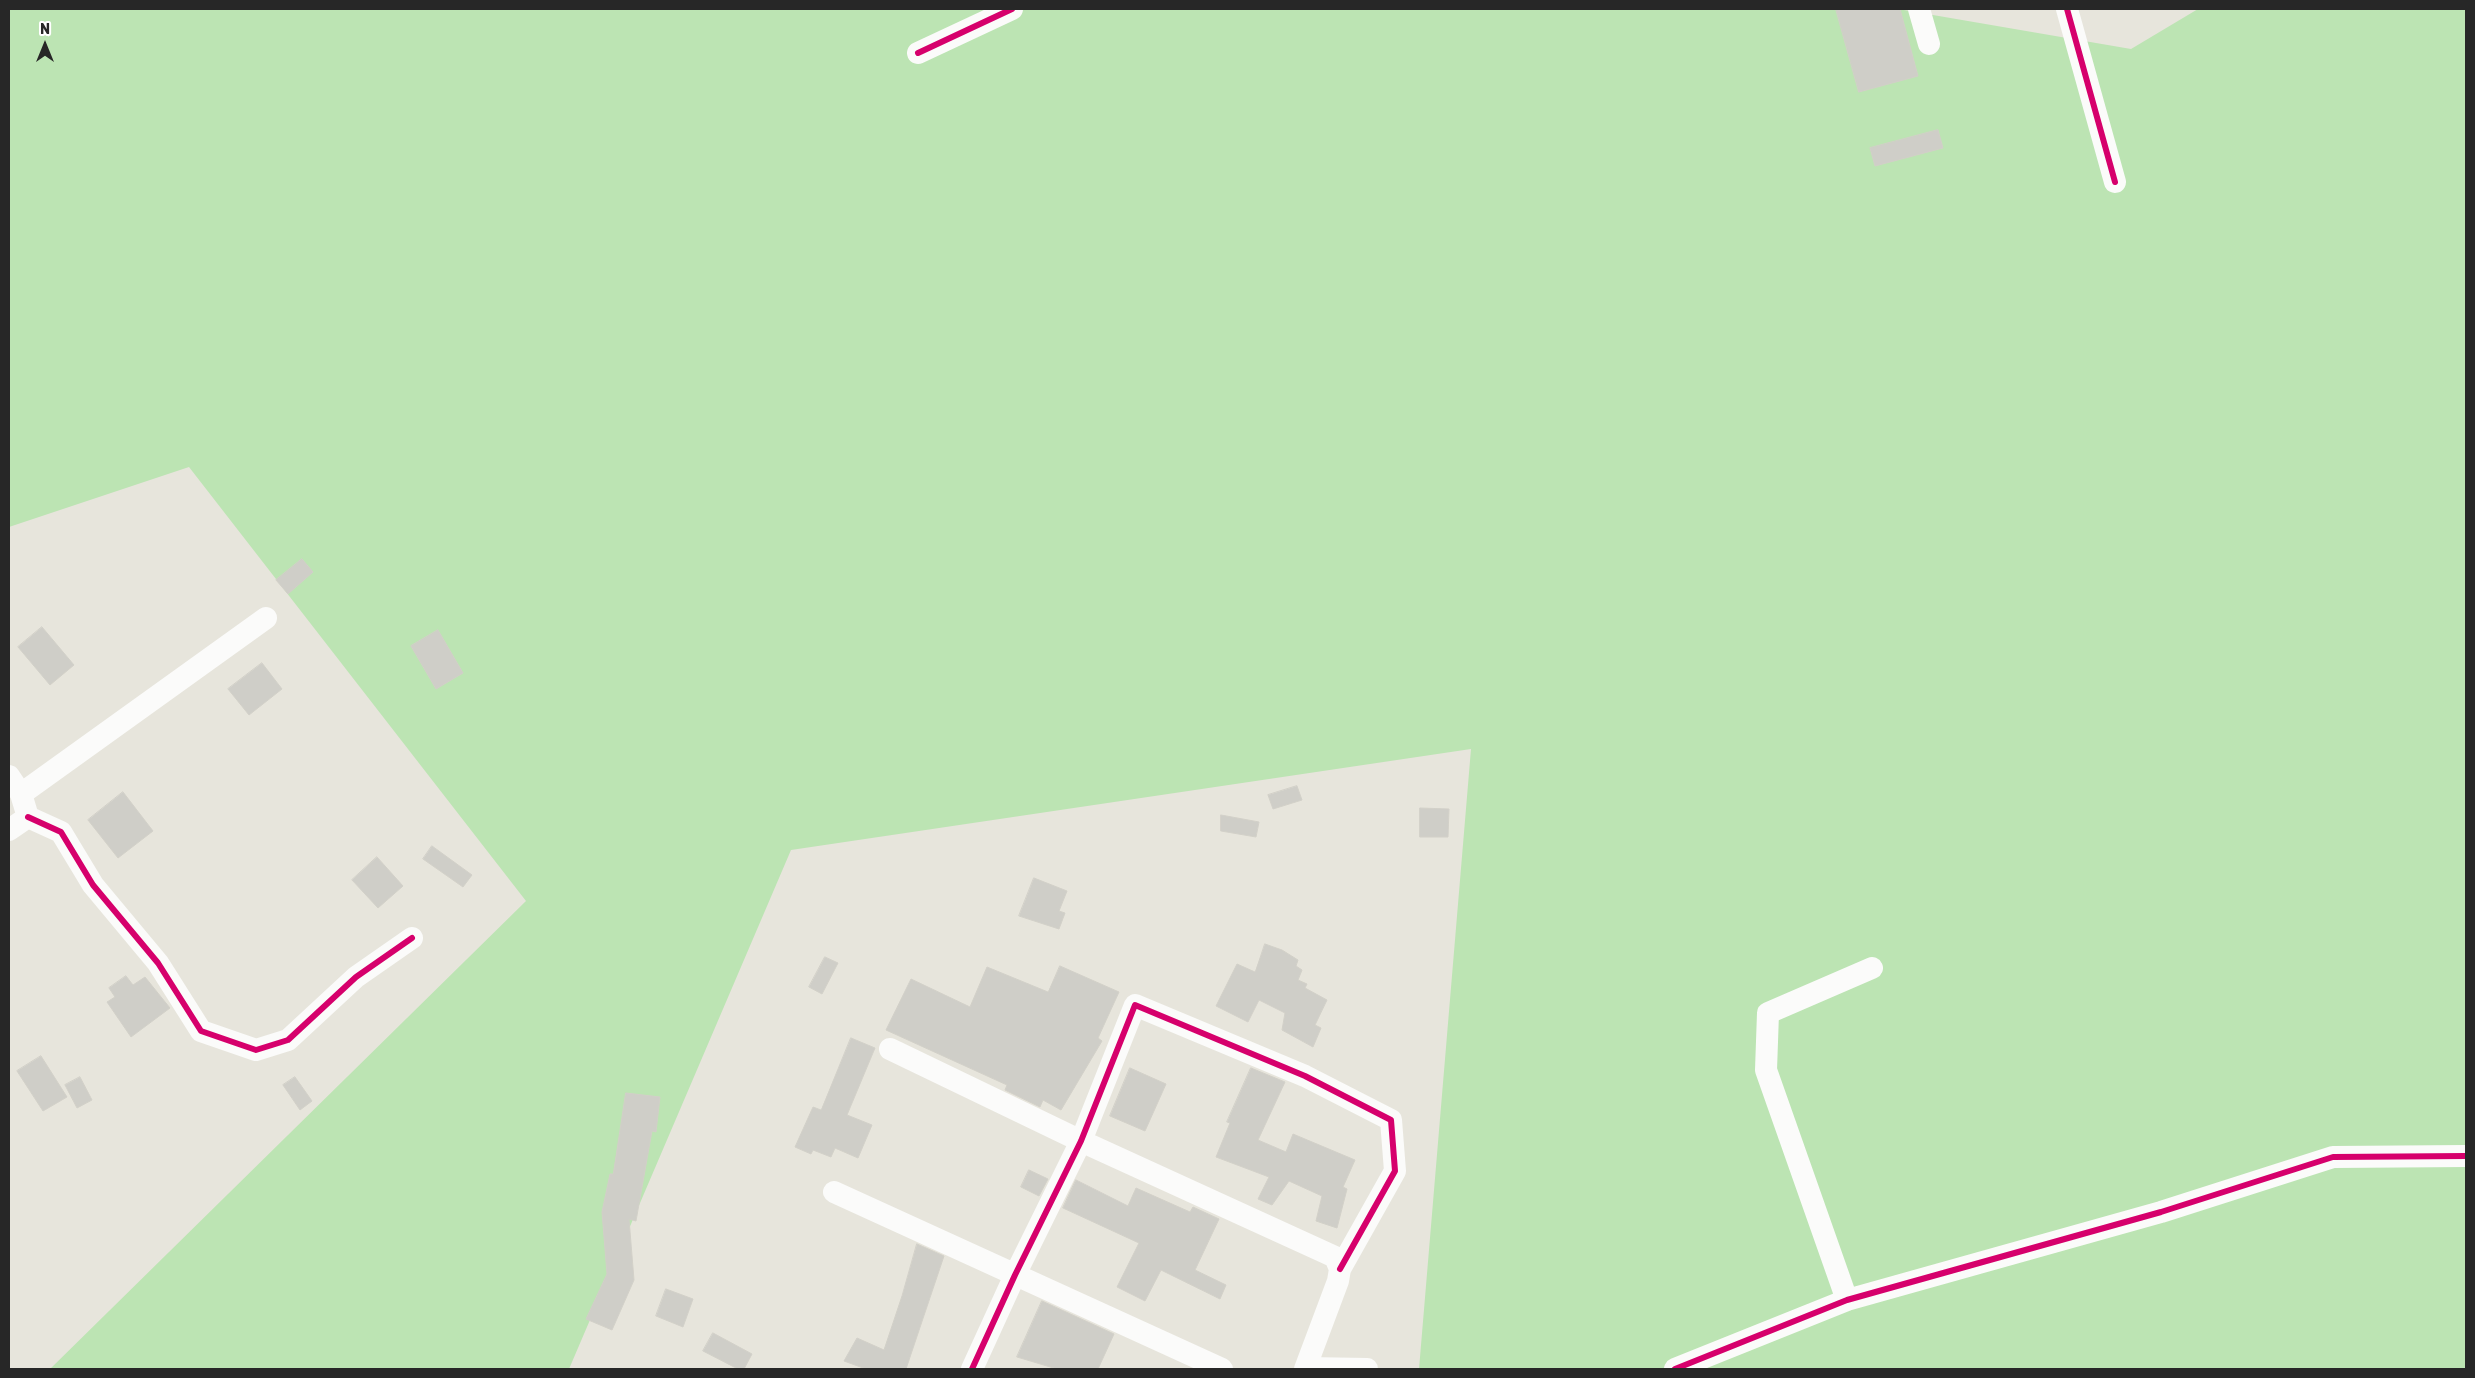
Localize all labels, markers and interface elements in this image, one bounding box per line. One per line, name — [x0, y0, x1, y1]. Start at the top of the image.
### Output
north arrow — [20, 20, 70, 70]
text: N — [40, 21, 50, 38]

